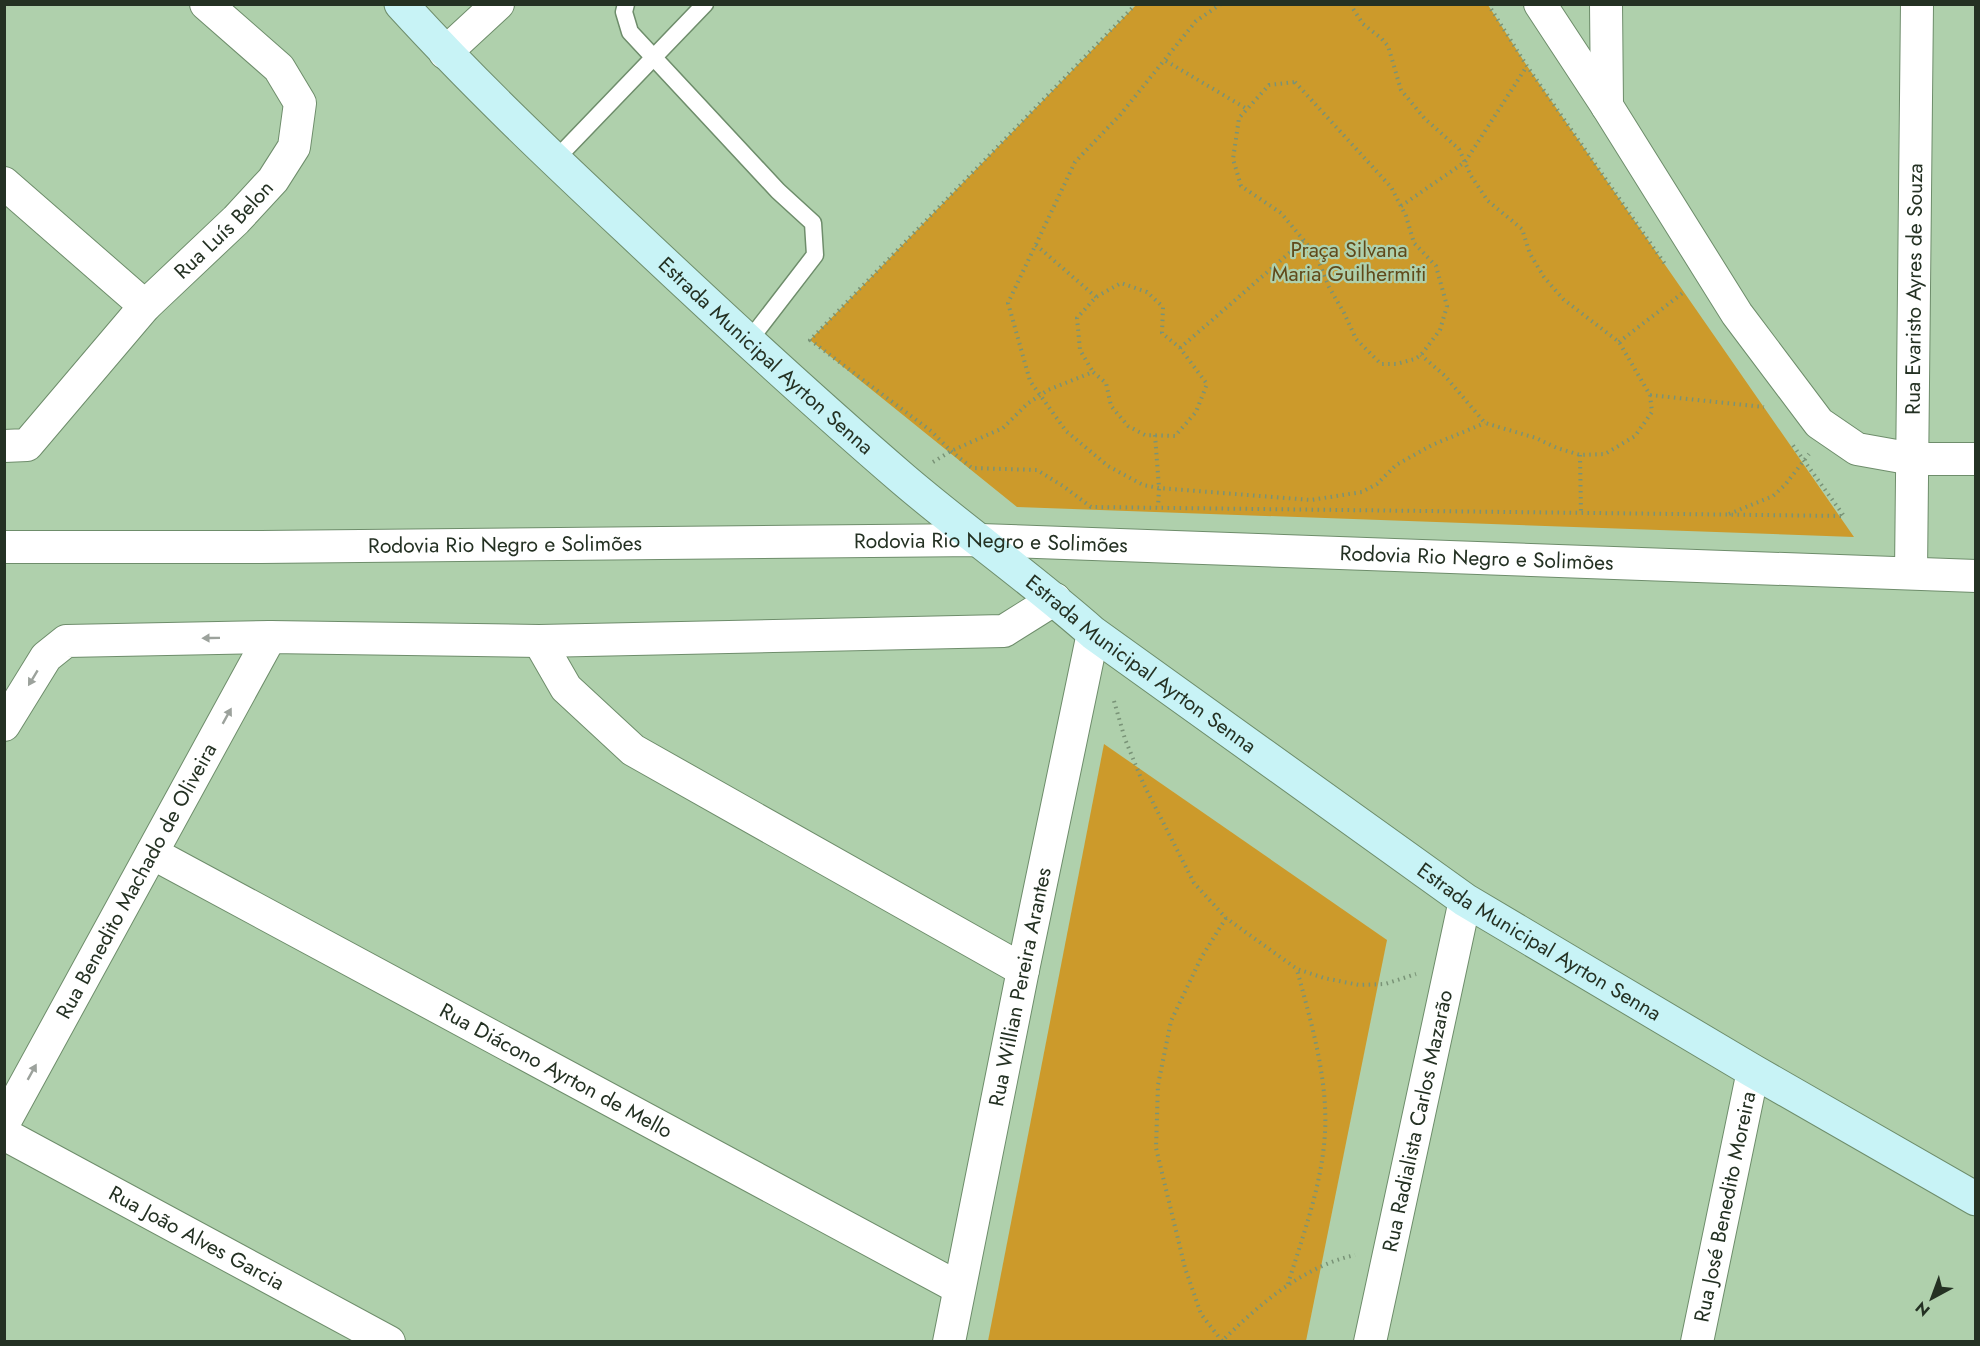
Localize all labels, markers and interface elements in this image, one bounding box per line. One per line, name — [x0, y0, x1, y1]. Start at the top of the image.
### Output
street label: Rua Evaristo Ayres de Souza — [1898, 163, 1930, 415]
street label: Rua Luís Belon — [167, 174, 280, 286]
park label: Praça Silvana Maria Guilhermiti — [1271, 235, 1427, 289]
street label: Estrada Municipal Ayrton Senna — [652, 250, 880, 462]
street label: Rodovia Rio Negro e Solimões — [854, 525, 1128, 560]
street label: Rodovia Rio Negro e Solimões — [368, 528, 642, 561]
street label: Rodovia Rio Negro e Solimões — [1339, 538, 1614, 578]
street label: Estrada Municipal Ayrton Senna — [1019, 568, 1263, 761]
one-way arrow — [202, 634, 221, 643]
one-way arrow — [28, 670, 39, 686]
one-way arrow — [221, 708, 231, 725]
street label: Rua Benedito Machado de Oliveira — [49, 737, 224, 1024]
street label: Estrada Municipal Ayrton Senna — [1411, 855, 1667, 1028]
street label: Rua Willian Pereira Arantes — [981, 865, 1059, 1109]
street label: Rua Radialista Carlos Mazarão — [1375, 987, 1460, 1255]
street label: Rua Diácono Ayrton de Mello — [434, 996, 678, 1146]
one-way arrow — [27, 1064, 38, 1080]
street label: Rua José Benedito Moreira — [1686, 1089, 1763, 1325]
street label: Rua João Alves Garcia — [103, 1178, 290, 1298]
north arrow — [1902, 1268, 1962, 1328]
text: N — [1910, 1296, 1935, 1322]

